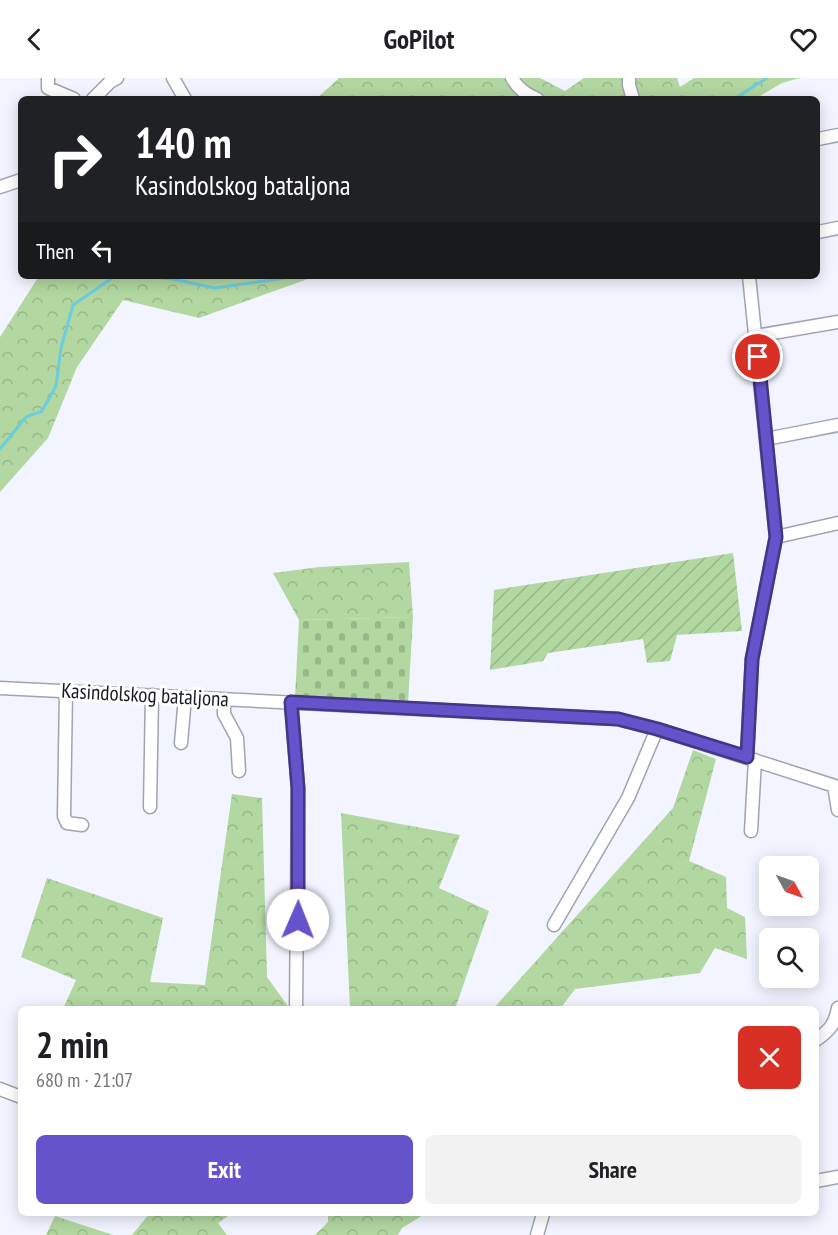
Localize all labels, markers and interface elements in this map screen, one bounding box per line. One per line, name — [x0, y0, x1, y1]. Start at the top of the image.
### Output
text: GoPilot — [384, 22, 454, 56]
icon: back — [18, 23, 51, 56]
icon: heart — [787, 23, 820, 56]
text: 140 m — [135, 115, 232, 170]
icon: right — [36, 120, 114, 198]
text: Kasindolskog bataljona — [135, 168, 351, 202]
icon: left — [86, 234, 119, 267]
text: Then — [36, 237, 74, 265]
pin — [732, 331, 783, 382]
icon: arrive — [741, 340, 774, 373]
street label: Kasindolskog bataljona — [61, 677, 229, 712]
north arrow — [759, 856, 819, 916]
map controls — [759, 856, 819, 988]
position arrow — [266, 888, 330, 952]
button: search — [759, 928, 819, 988]
text: 2 min — [36, 1021, 109, 1068]
button: close — [738, 1026, 801, 1089]
text: 680 m · 21:07 — [36, 1067, 133, 1093]
button: Exit — [36, 1135, 413, 1204]
button: Share — [425, 1135, 801, 1204]

